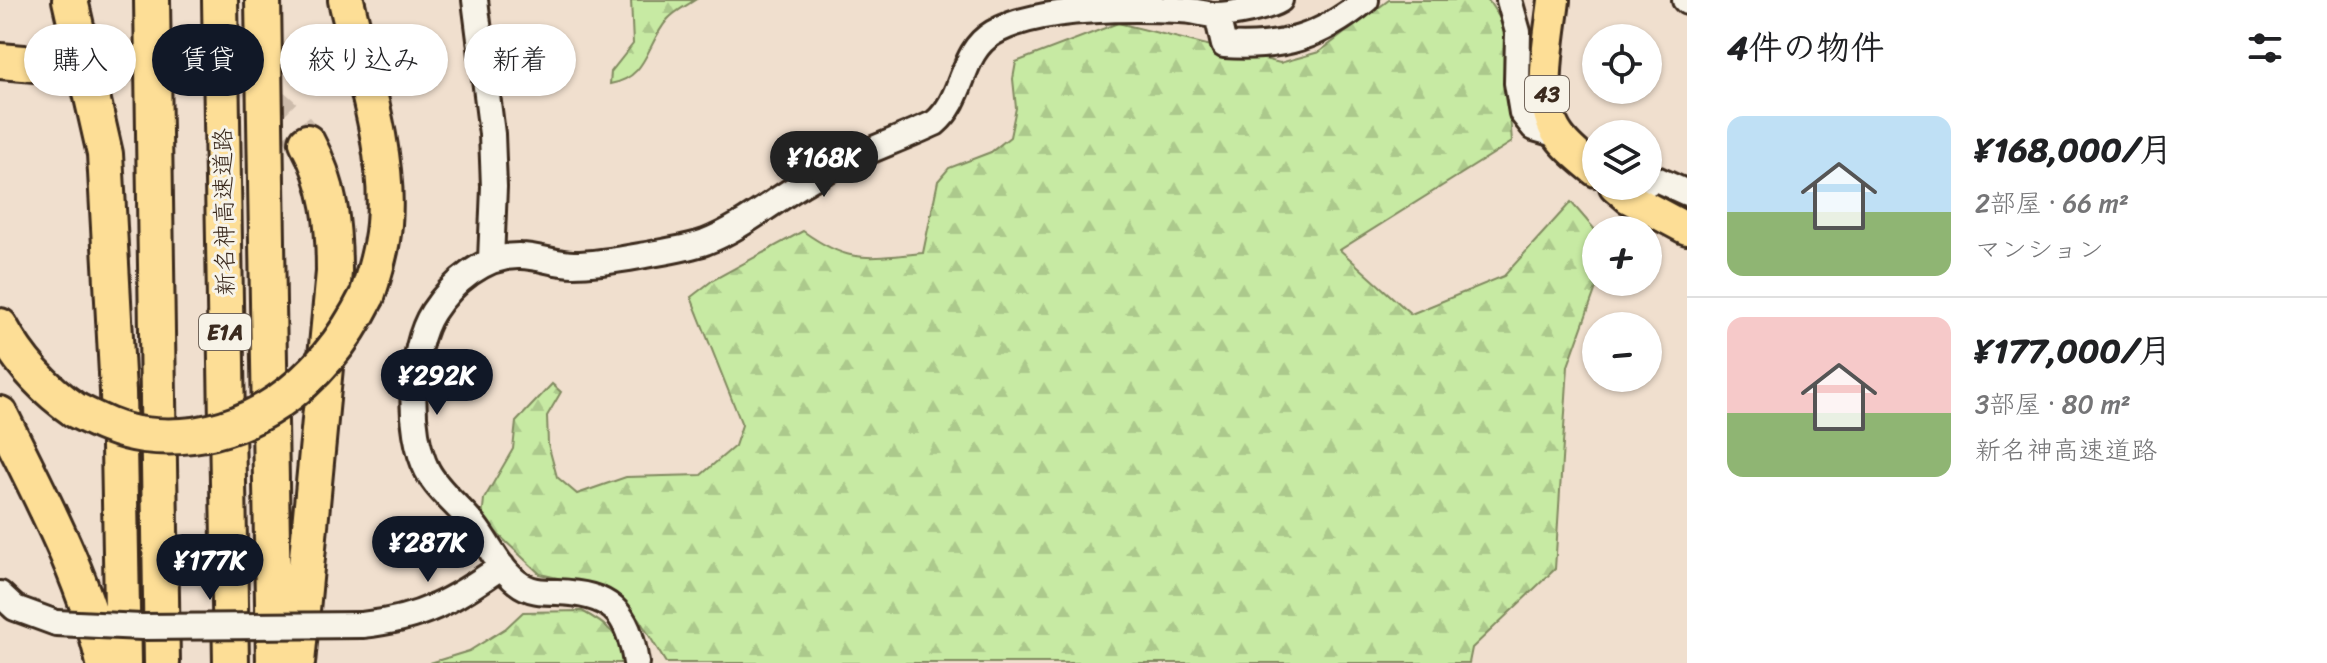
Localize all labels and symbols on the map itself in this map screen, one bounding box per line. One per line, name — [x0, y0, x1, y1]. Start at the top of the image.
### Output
road number: 43 — [1525, 76, 1569, 112]
street label: 新名神高速道路 — [202, 128, 246, 296]
pin: ¥168K — [768, 131, 880, 199]
road number: E1A — [199, 314, 251, 350]
pin: ¥292K — [381, 349, 493, 417]
pin: ¥287K — [372, 516, 484, 584]
pin: ¥177K — [154, 534, 266, 602]

